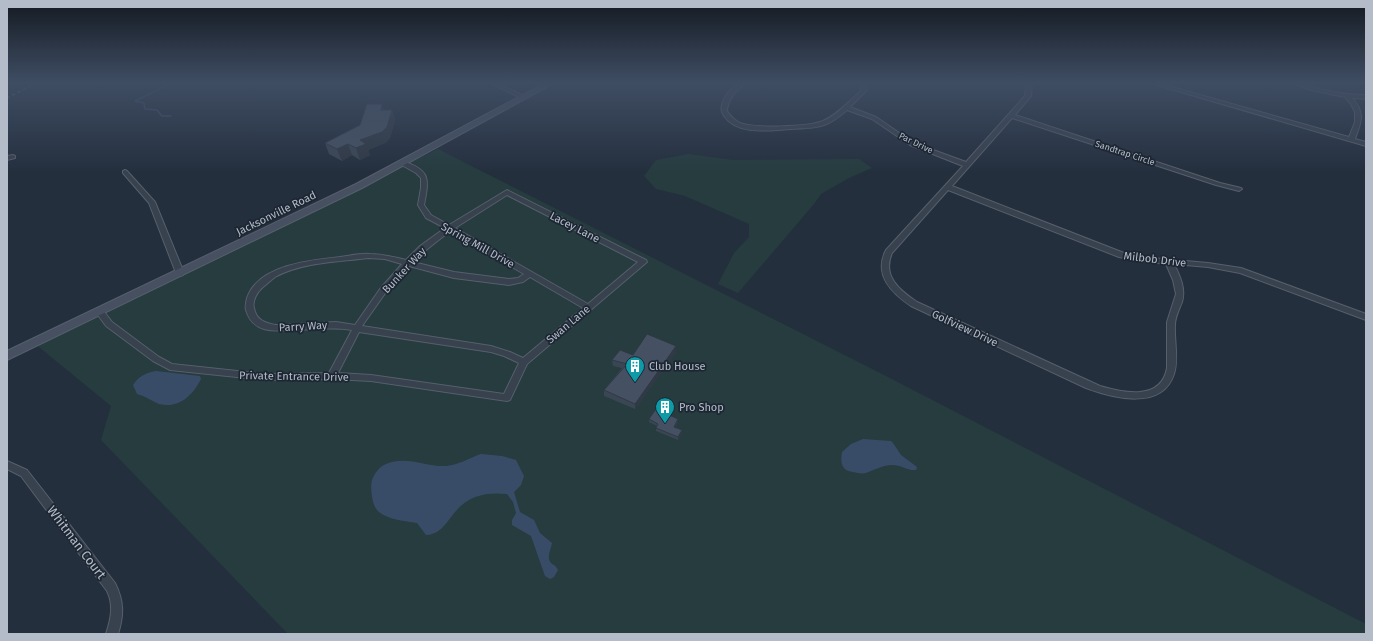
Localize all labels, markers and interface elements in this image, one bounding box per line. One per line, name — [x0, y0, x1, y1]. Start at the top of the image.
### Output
street label: Par Drive — [897, 130, 935, 156]
street label: Sandtrap Circle — [1094, 139, 1156, 167]
street label: Jacksonville Road — [234, 188, 318, 238]
street label: Lacey Lane — [548, 209, 602, 246]
street label: Spring Mill Drive — [439, 220, 517, 271]
street label: Bunker Way — [380, 244, 429, 296]
street label: Milbob Drive — [1123, 249, 1187, 270]
street label: Swan Lane — [544, 302, 593, 346]
street label: Golfview Drive — [930, 307, 1000, 349]
street label: Parry Way — [278, 319, 328, 334]
building icon: Club House — [624, 355, 646, 383]
place label: Club House — [649, 360, 706, 373]
street label: Private Entrance Drive — [239, 369, 349, 384]
building icon: Pro Shop — [654, 396, 676, 424]
place label: Pro Shop — [679, 401, 724, 414]
street label: Whitman Court — [44, 503, 109, 582]

